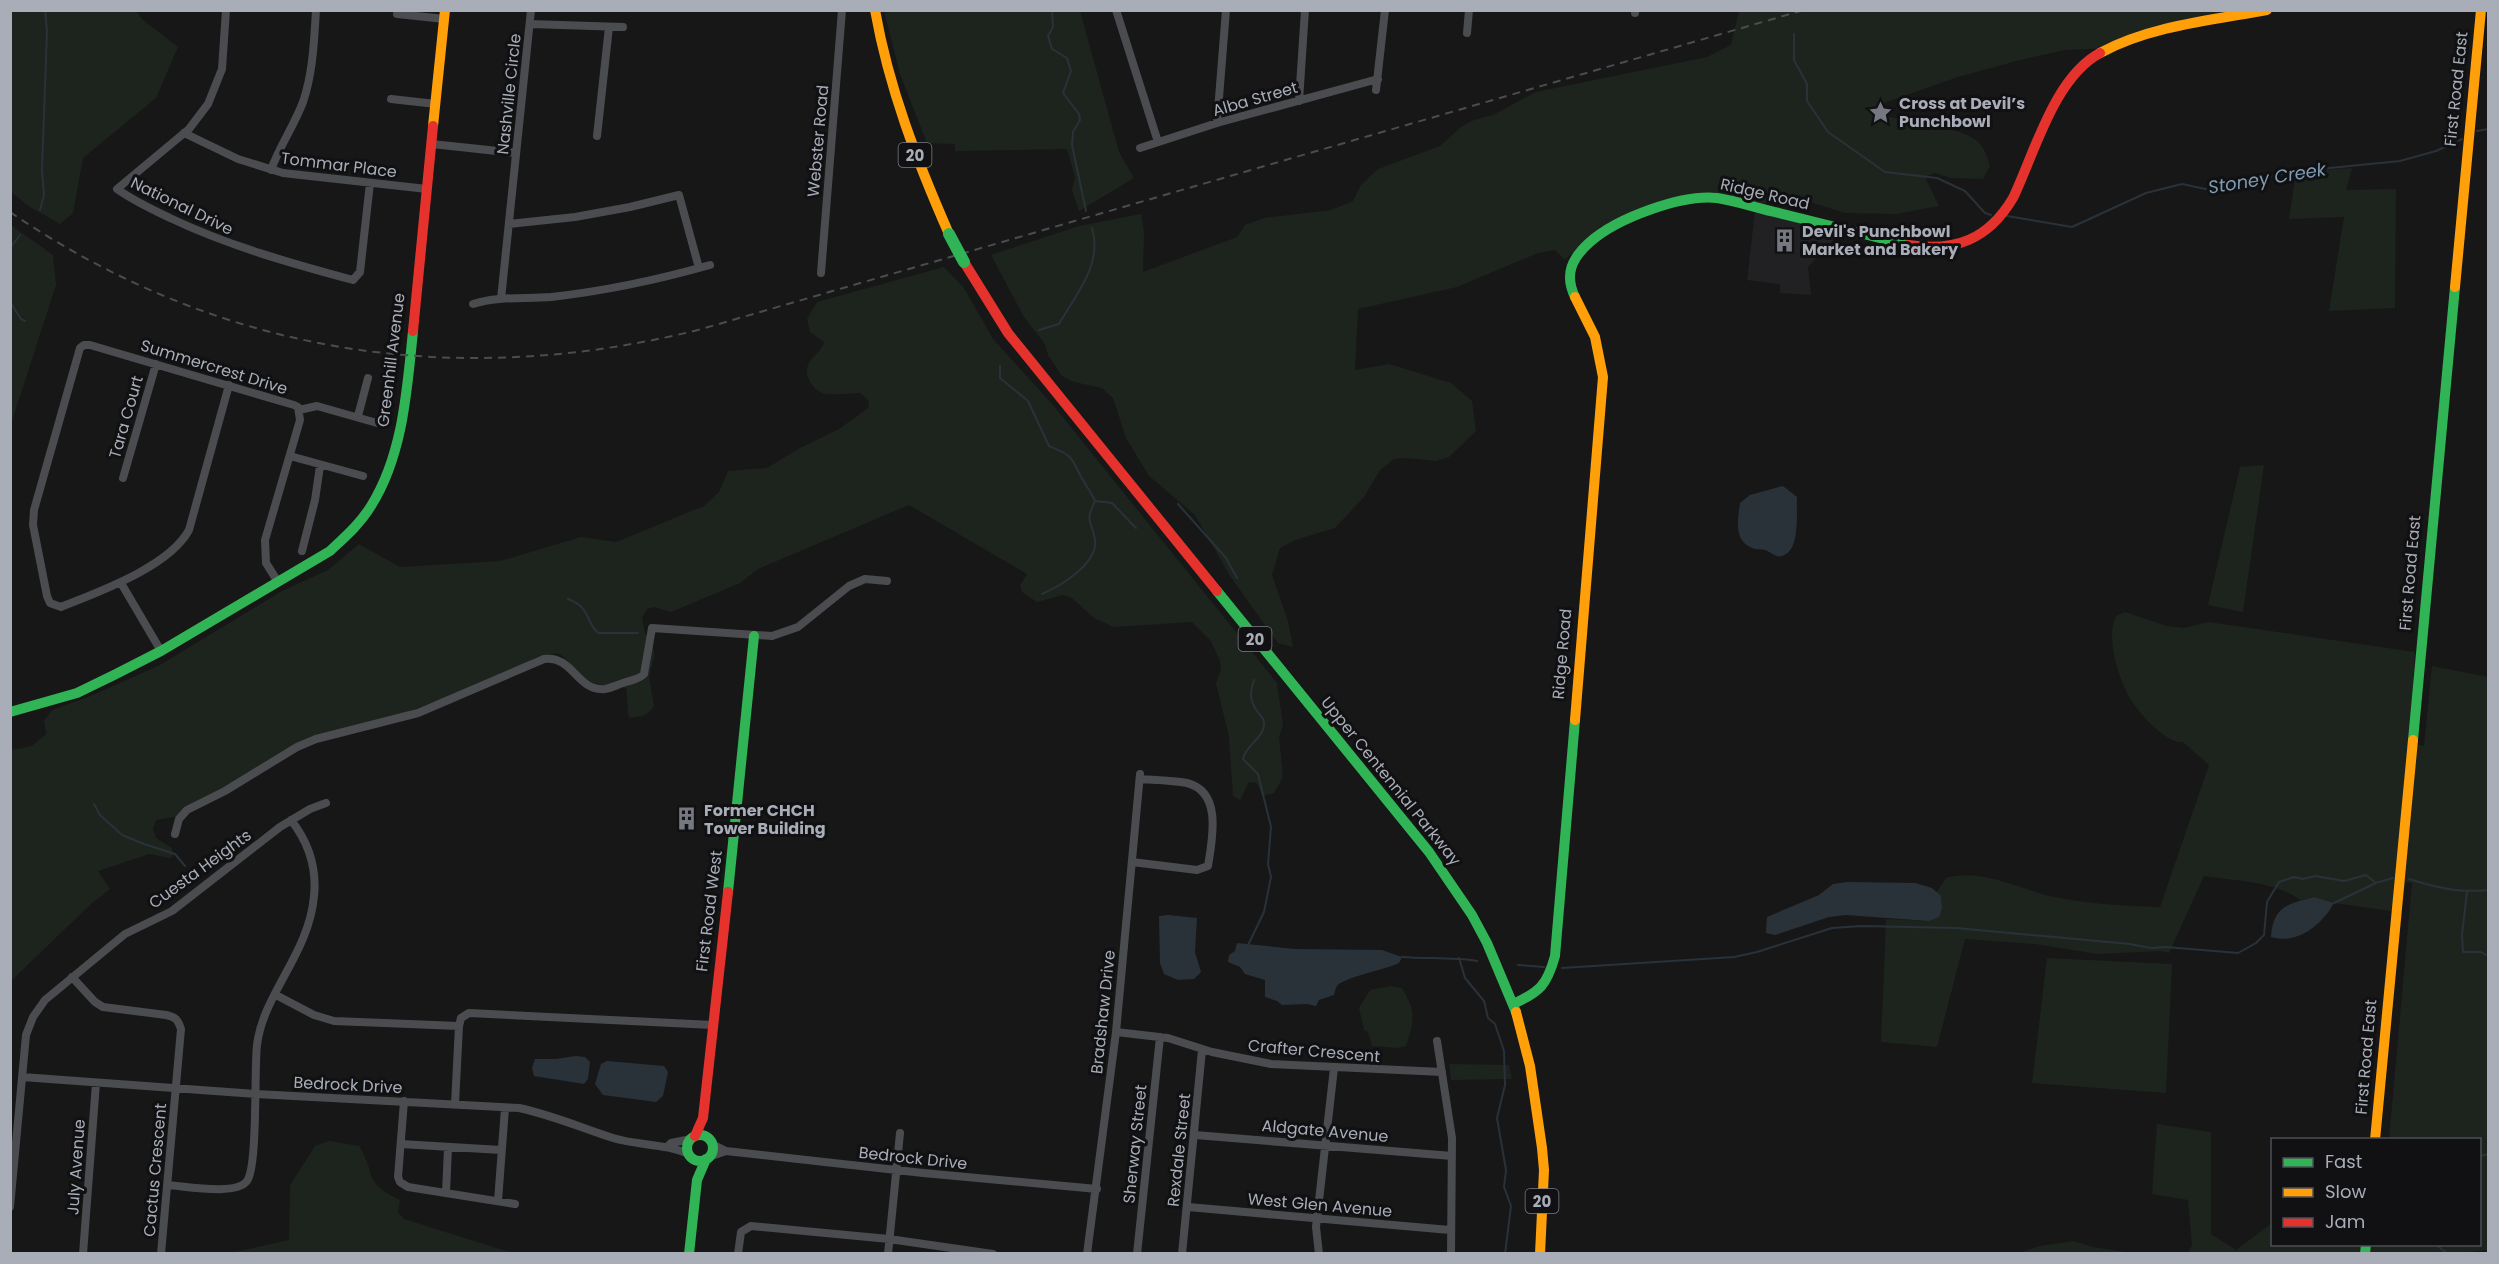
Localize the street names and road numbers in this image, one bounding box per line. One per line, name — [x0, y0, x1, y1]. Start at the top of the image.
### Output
street label: First Road East — [2439, 30, 2473, 148]
street label: Nashville Circle — [491, 32, 527, 156]
street label: Alba Street — [1210, 76, 1300, 122]
street label: Webster Road — [802, 84, 834, 198]
road number: 20 — [898, 143, 932, 167]
street label: Tommar Place — [280, 146, 398, 184]
street label: National Drive — [127, 171, 237, 241]
street label: Ridge Road — [1718, 173, 1812, 215]
street label: Greenhill Avenue — [371, 292, 411, 428]
street label: Summercrest Drive — [138, 334, 290, 400]
street label: Tara Court — [103, 373, 149, 461]
street label: First Road East — [2394, 514, 2427, 632]
street label: Ridge Road — [1547, 608, 1577, 700]
road number: 20 — [1238, 627, 1272, 651]
street label: Upper Centennial Parkway — [1316, 692, 1466, 870]
street label: Cuesta Heights — [144, 824, 256, 914]
street label: First Road West — [690, 849, 728, 973]
street label: Bradshaw Drive — [1085, 949, 1121, 1075]
street label: First Road East — [2350, 998, 2383, 1116]
street label: Crafter Crescent — [1247, 1034, 1381, 1068]
street label: Bedrock Drive — [293, 1071, 403, 1099]
street label: Sherway Street — [1117, 1083, 1153, 1205]
street label: Rexdale Street — [1162, 1092, 1196, 1208]
street label: Cactus Crescent — [138, 1102, 172, 1238]
street label: Aldgate Avenue — [1261, 1114, 1389, 1148]
street label: July Avenue — [61, 1118, 91, 1216]
street label: Bedrock Drive — [858, 1141, 969, 1175]
street label: West Glen Avenue — [1247, 1187, 1393, 1223]
road number: 20 — [1526, 1189, 1558, 1213]

